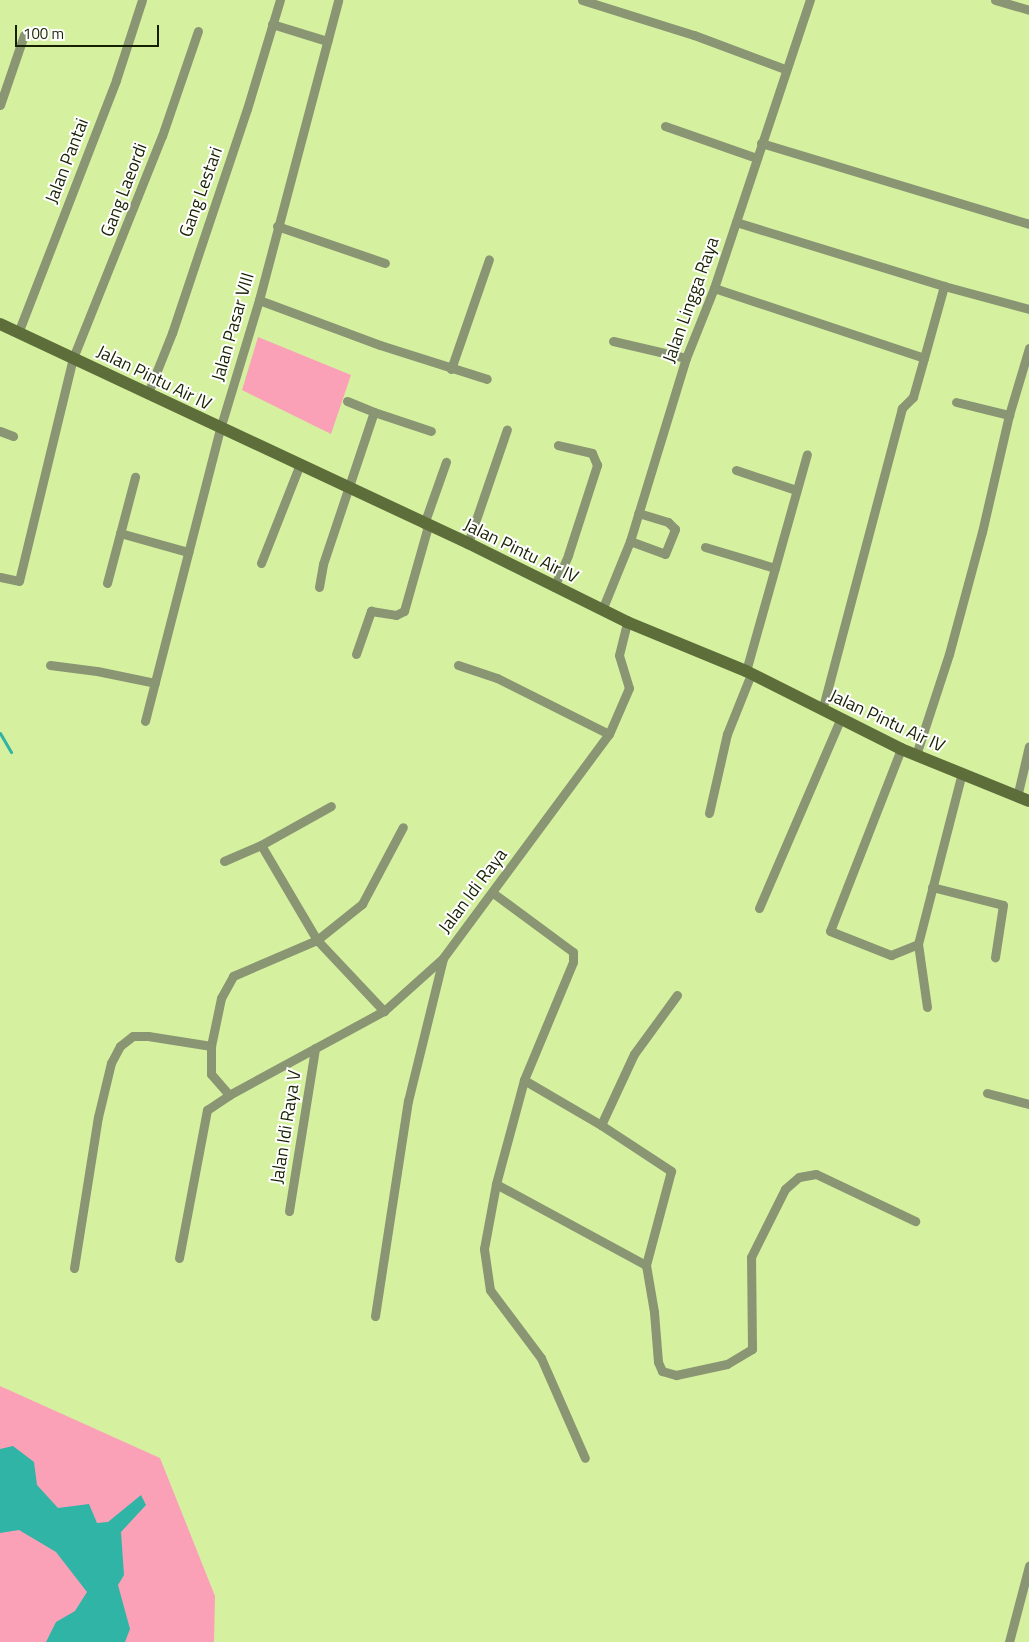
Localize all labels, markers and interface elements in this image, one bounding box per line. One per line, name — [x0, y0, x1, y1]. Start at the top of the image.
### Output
scale bar — [18, 15, 161, 47]
text: 100 m — [23, 22, 64, 45]
street label: Jalan Pantai — [41, 115, 93, 207]
street label: Gang Laeordi — [96, 140, 152, 240]
street label: Gang Lestari — [175, 144, 227, 240]
street label: Jalan Lingga Raya — [658, 234, 724, 366]
street label: Jalan Pasar VIII — [207, 270, 259, 384]
street label: Jalan Pintu Air IV — [93, 341, 215, 415]
street label: Jalan Pintu Air IV — [460, 514, 582, 588]
street label: Jalan Pintu Air IV — [826, 685, 948, 757]
street label: Jalan Idi Raya — [434, 844, 512, 938]
street label: Jalan Idi Raya V — [266, 1069, 306, 1185]

